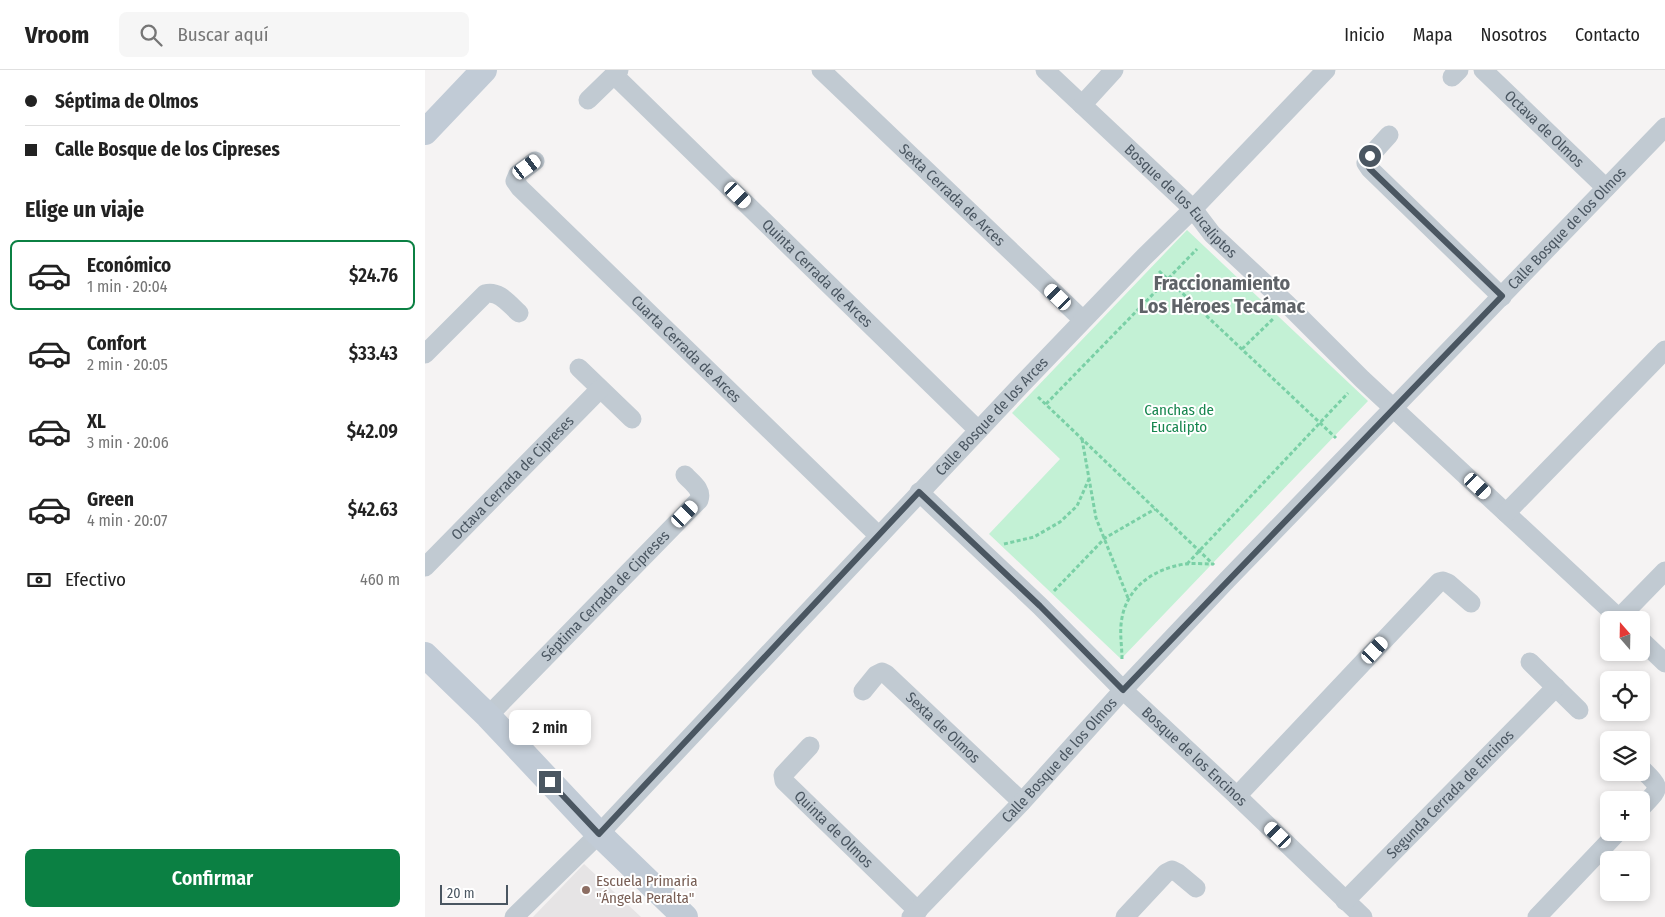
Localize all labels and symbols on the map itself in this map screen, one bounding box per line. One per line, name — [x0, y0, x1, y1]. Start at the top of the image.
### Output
street label: Octava de Olmos — [1501, 87, 1588, 171]
street label: Sexta Cerrada de Arces — [895, 140, 1009, 250]
street label: Bosque de los Eucaliptos — [1121, 140, 1241, 262]
route start — [1359, 145, 1381, 167]
car — [510, 152, 543, 182]
street label: Calle Bosque de los Olmos — [1504, 164, 1630, 293]
car — [722, 179, 754, 211]
street label: Quinta Cerrada de Arces — [758, 215, 876, 331]
district label: Fraccionamiento Los Héroes Tecámac — [1139, 271, 1305, 318]
car — [1042, 281, 1074, 313]
street label: Cuarta Cerrada de Arces — [627, 292, 745, 406]
street label: Calle Bosque de los Arces — [932, 353, 1052, 479]
park label: Canchas de Eucalipto — [1144, 401, 1214, 436]
street label: Octava Cerrada de Cipreses — [448, 412, 578, 544]
car — [1461, 470, 1494, 502]
car — [669, 498, 700, 530]
street label: Séptima Cerrada de Cipreses — [537, 527, 673, 665]
north arrow — [1600, 611, 1650, 661]
car — [1359, 634, 1390, 666]
street label: Sexta de Olmos — [902, 688, 984, 767]
street label: Calle Bosque de los Olmos — [998, 694, 1121, 826]
street label: Bosque de los Encinos — [1138, 703, 1251, 810]
callout: 2 min — [509, 710, 591, 744]
street label: Segunda Cerrada de Encinos — [1383, 726, 1518, 862]
route end — [539, 771, 561, 793]
street label: Quinta de Olmos — [791, 787, 877, 872]
car — [1262, 819, 1294, 851]
place label: Escuela Primaria "Ángela Peralta" — [596, 872, 698, 907]
scale bar — [440, 882, 507, 905]
marker: Escuela Primaria "Ángela Peralta" — [580, 884, 592, 896]

